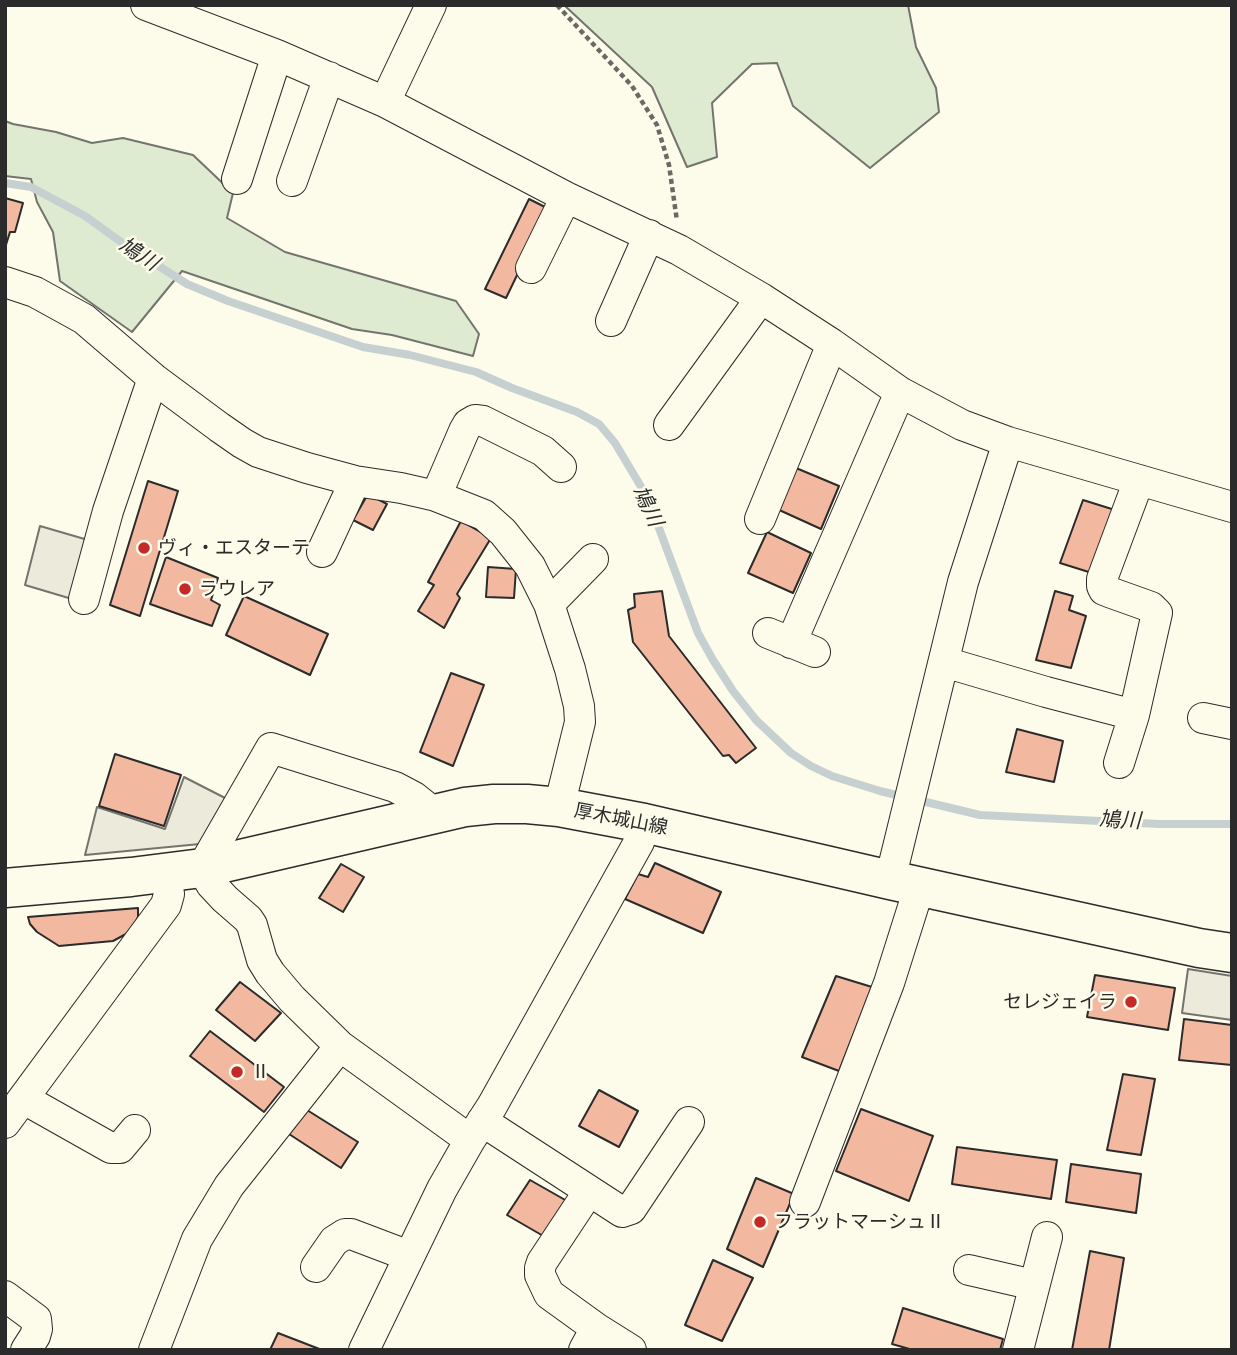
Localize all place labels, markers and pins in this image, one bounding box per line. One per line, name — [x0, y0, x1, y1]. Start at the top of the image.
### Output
place label: ヴィ・エスターテ — [158, 537, 310, 559]
marker: ヴィ・エスターテ — [136, 540, 152, 556]
place label: ラウレア — [199, 578, 275, 600]
marker: ラウレア — [177, 581, 193, 597]
place label: セレジェイラ — [1003, 991, 1117, 1013]
marker: セレジェイラ — [1123, 994, 1139, 1010]
place label: Ⅱ — [251, 1061, 270, 1083]
marker: Ⅱ — [229, 1064, 245, 1080]
place label: フラットマーシュⅡ — [774, 1211, 945, 1233]
marker: フラットマーシュⅡ — [752, 1214, 768, 1230]

